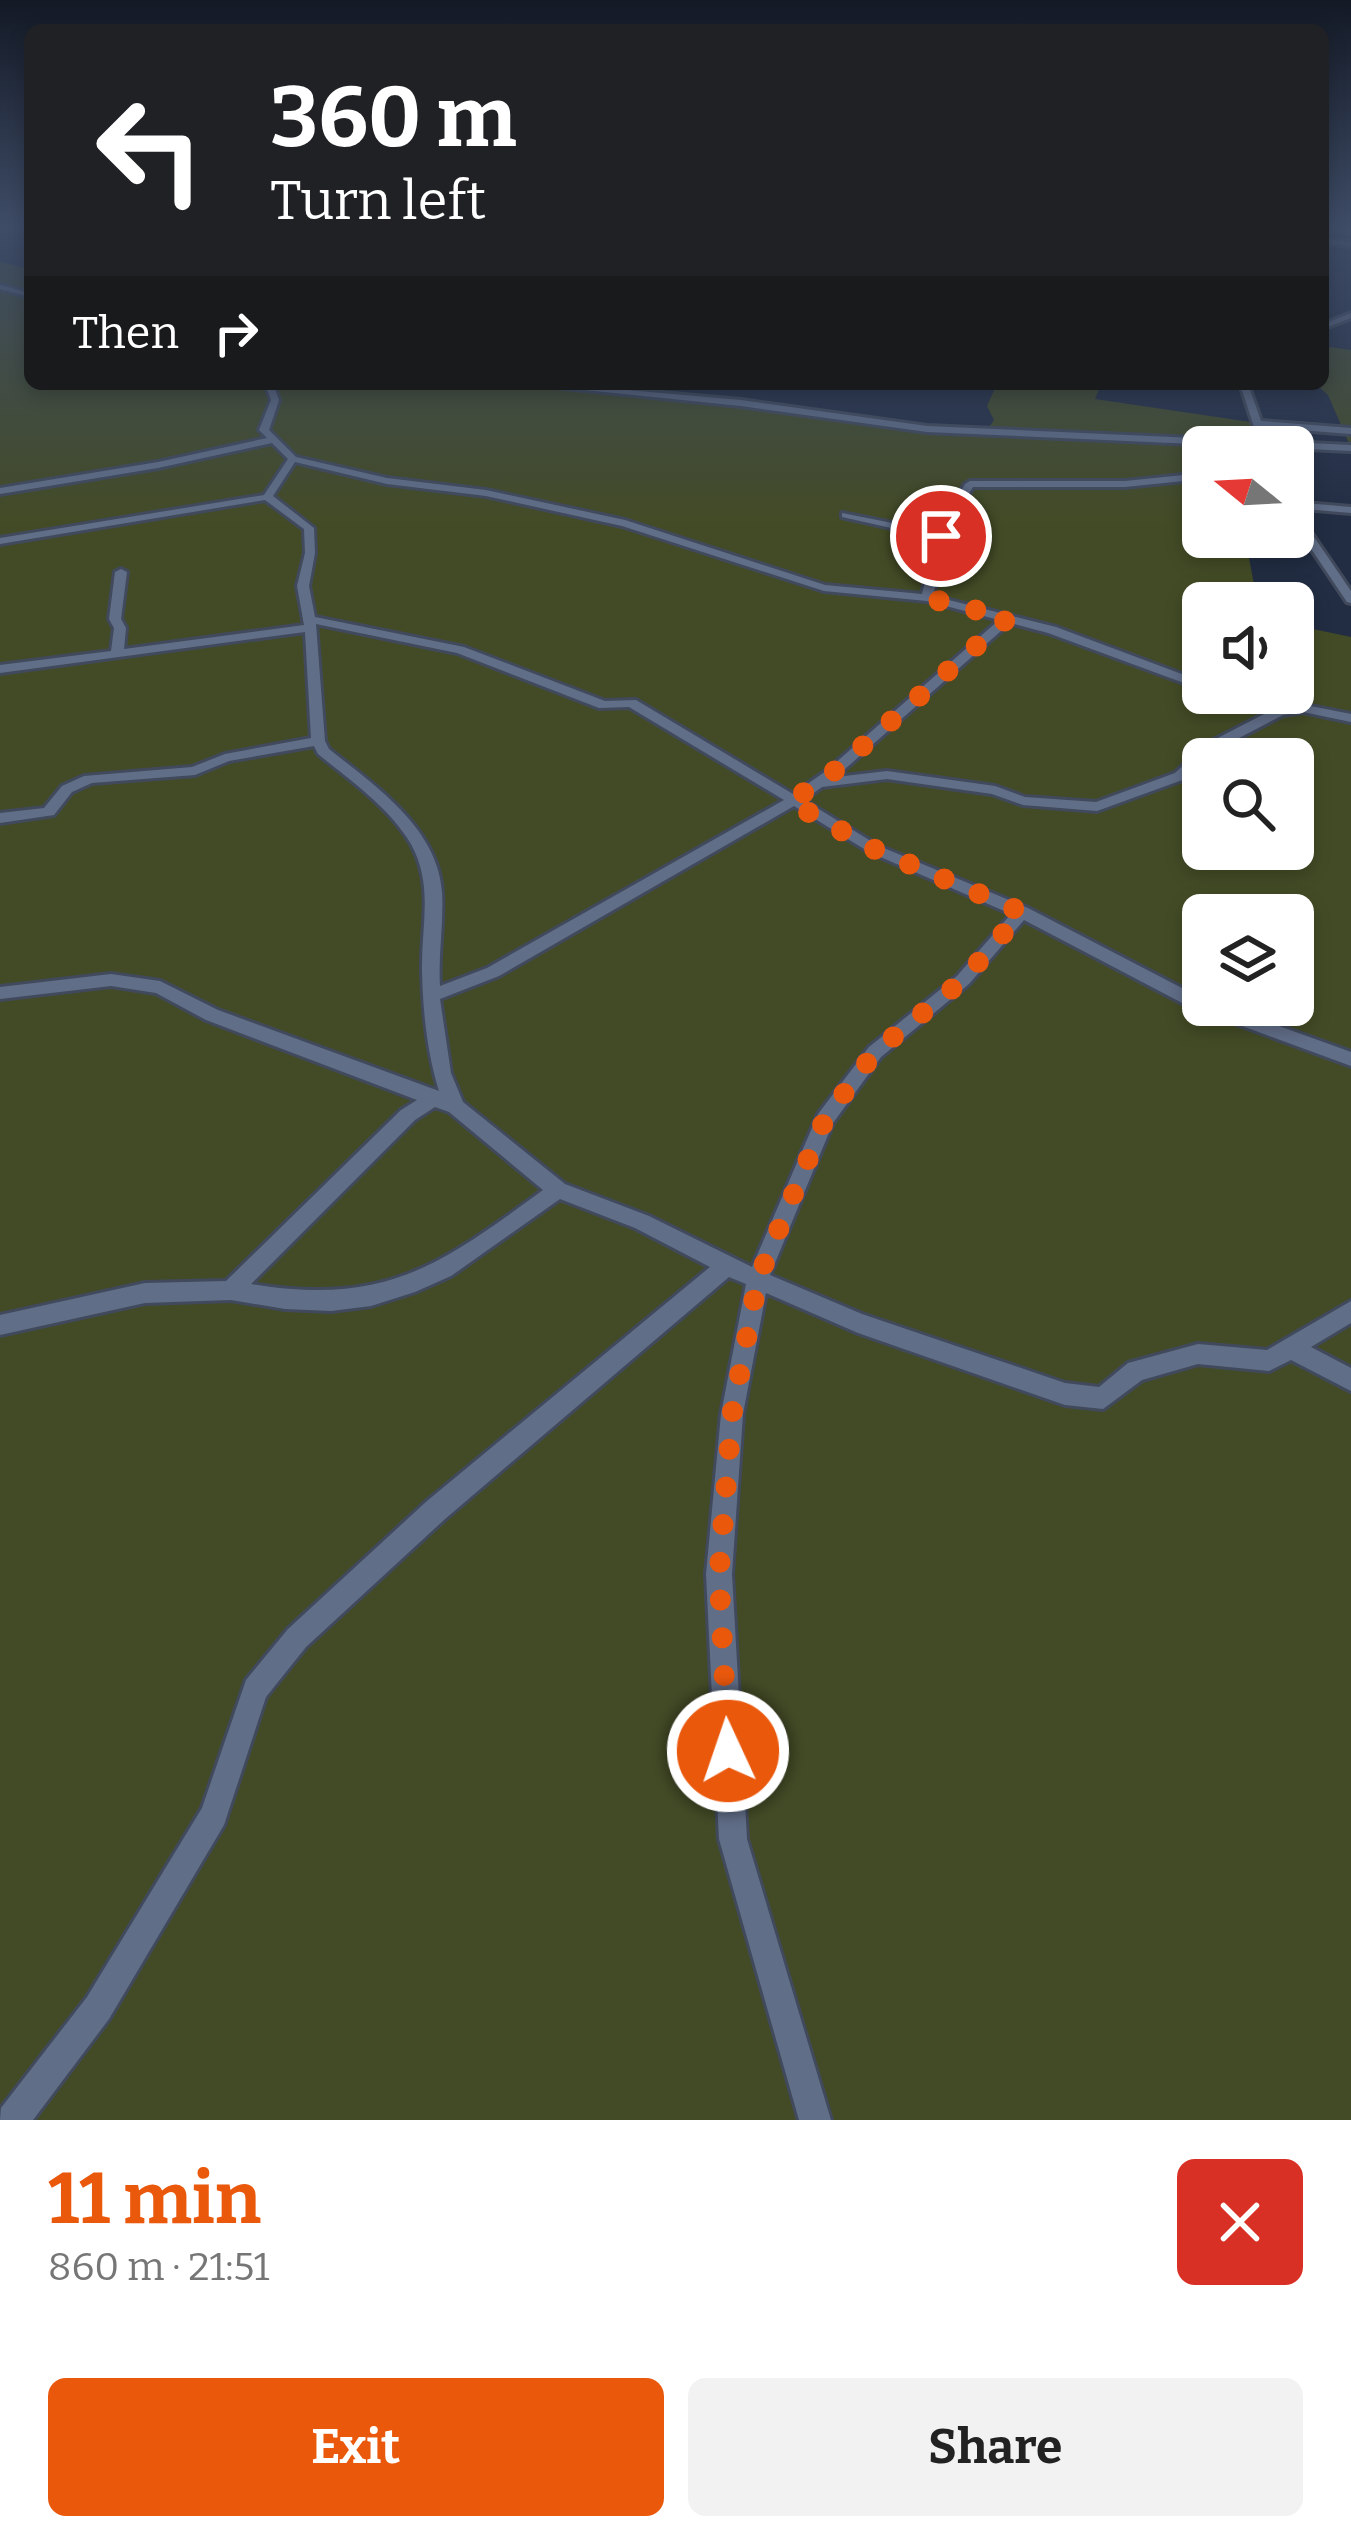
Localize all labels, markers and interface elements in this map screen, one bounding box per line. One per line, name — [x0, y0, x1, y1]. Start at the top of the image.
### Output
text: 360 m — [270, 67, 517, 168]
icon: left — [72, 72, 228, 228]
text: Turn left — [270, 169, 486, 233]
icon: right — [203, 300, 269, 366]
text: Then — [72, 306, 179, 360]
north arrow — [1182, 426, 1314, 558]
map controls — [1182, 426, 1314, 1026]
pin — [890, 485, 992, 587]
icon: arrive — [908, 503, 974, 569]
button: sound — [1182, 582, 1314, 714]
button: search — [1182, 738, 1314, 870]
button: layers — [1182, 894, 1314, 1026]
position arrow — [665, 1688, 791, 1814]
text: 11 min — [48, 2156, 261, 2242]
button: close — [1177, 2159, 1303, 2285]
text: 860 m · 21:51 — [48, 2244, 270, 2290]
button: Exit — [48, 2378, 664, 2516]
button: Share — [688, 2378, 1303, 2516]

